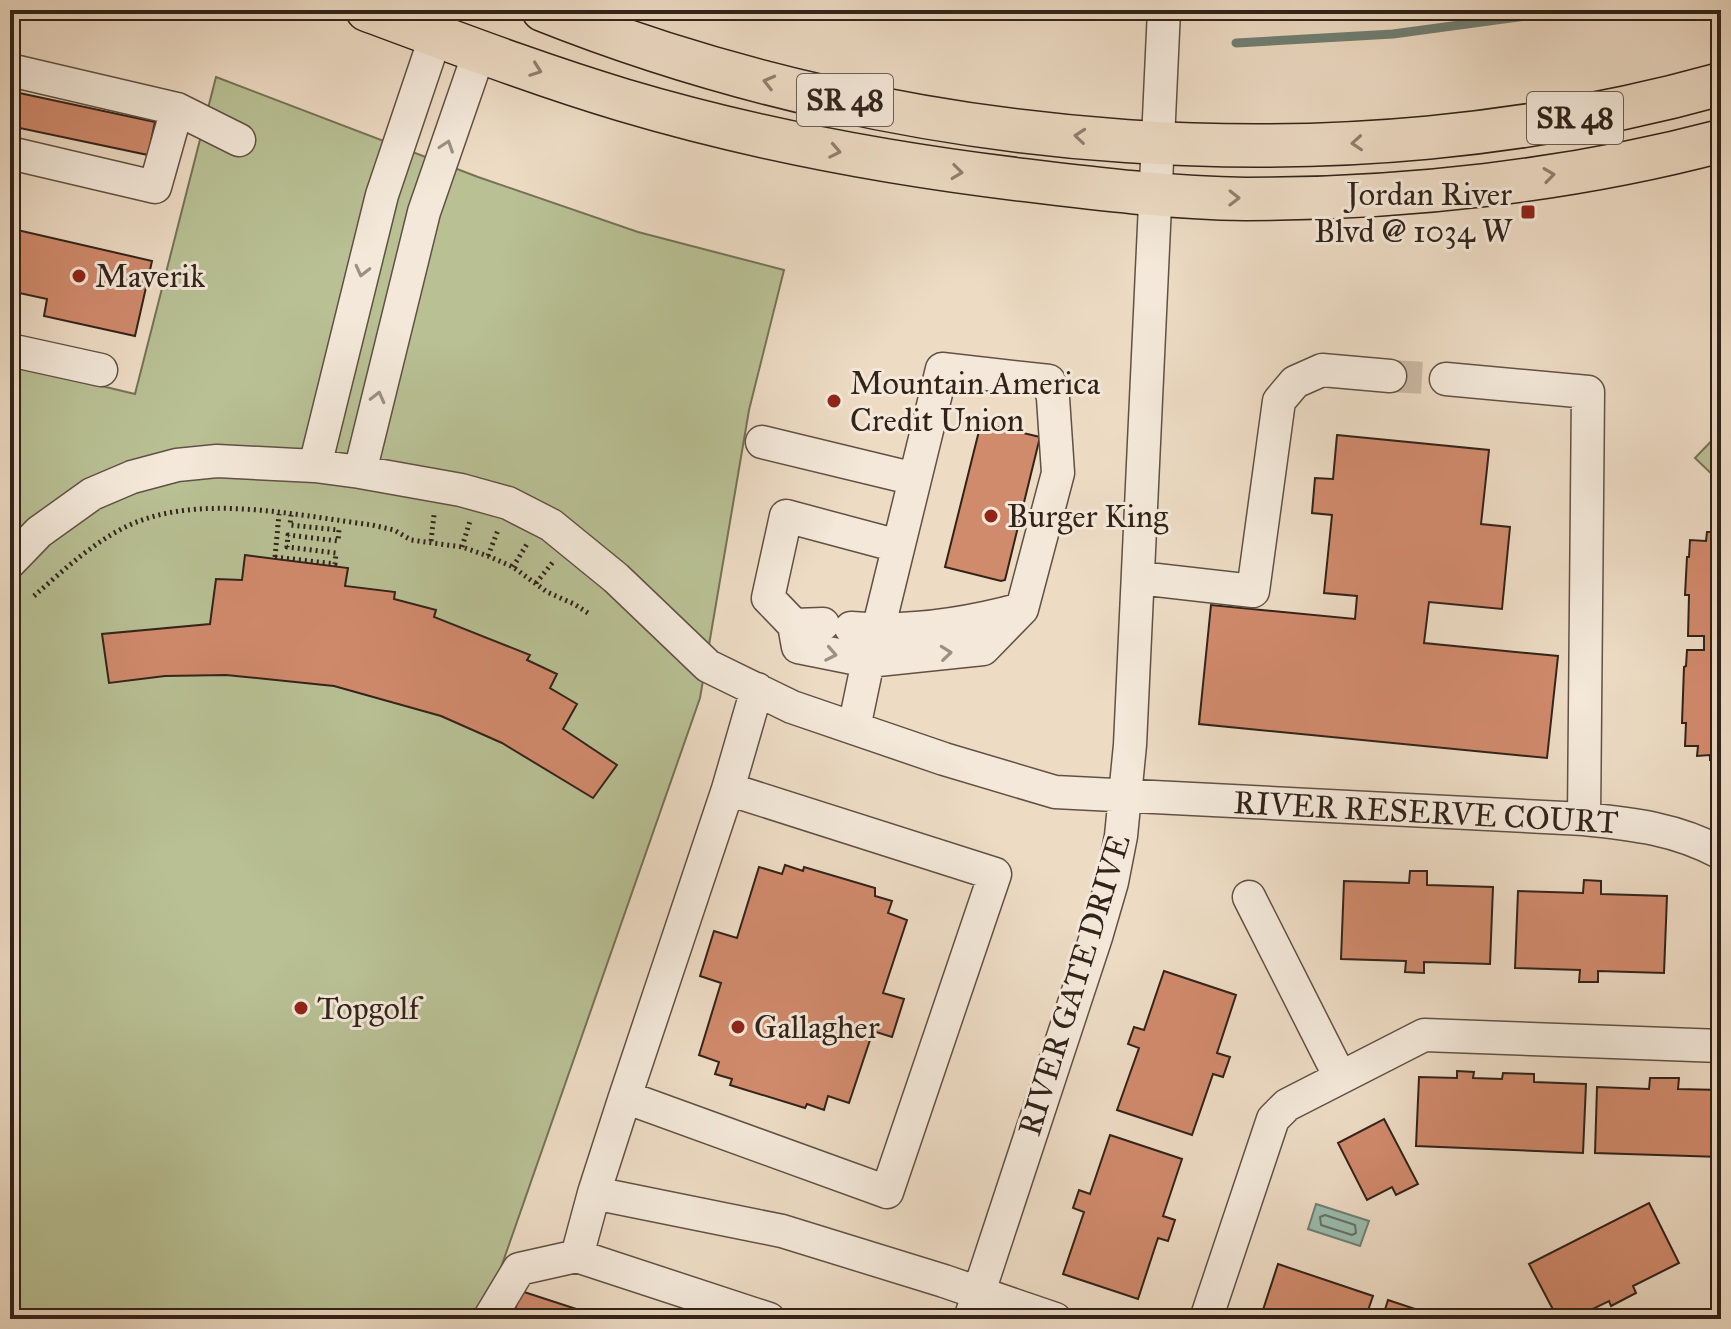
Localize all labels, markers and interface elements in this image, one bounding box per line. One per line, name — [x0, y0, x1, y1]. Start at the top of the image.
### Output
one-way arrow — [529, 60, 543, 77]
one-way arrow — [763, 74, 776, 91]
road number: SR 48 — [797, 74, 893, 126]
road number: SR 48 — [1527, 92, 1623, 144]
one-way arrow — [1073, 128, 1086, 145]
one-way arrow — [1350, 134, 1363, 151]
one-way arrow — [437, 140, 454, 154]
one-way arrow — [829, 141, 842, 158]
one-way arrow — [951, 164, 964, 181]
one-way arrow — [1542, 167, 1555, 184]
place label: Jordan River Blvd @ 1034 W — [1314, 175, 1513, 251]
one-way arrow — [1228, 190, 1241, 207]
marker: Jordan River Blvd @ 1034 W — [1519, 203, 1537, 221]
place label: Maverik — [95, 257, 205, 296]
one-way arrow — [355, 263, 372, 277]
marker: Maverik — [70, 267, 88, 285]
place label: Mountain America Credit Union — [850, 364, 1101, 440]
one-way arrow — [369, 390, 386, 404]
marker: Mountain America Credit Union — [825, 392, 843, 410]
place label: Burger King — [1007, 497, 1169, 536]
marker: Burger King — [982, 507, 1000, 525]
one-way arrow — [824, 644, 838, 661]
one-way arrow — [940, 645, 953, 662]
street label: RIVER RESERVE COURT — [1232, 783, 1620, 842]
street label: RIVER GATE DRIVE — [1010, 830, 1139, 1140]
place label: Topgolf — [317, 989, 424, 1028]
marker: Topgolf — [292, 999, 310, 1017]
place label: Gallagher — [754, 1008, 880, 1047]
marker: Gallagher — [729, 1018, 747, 1036]

